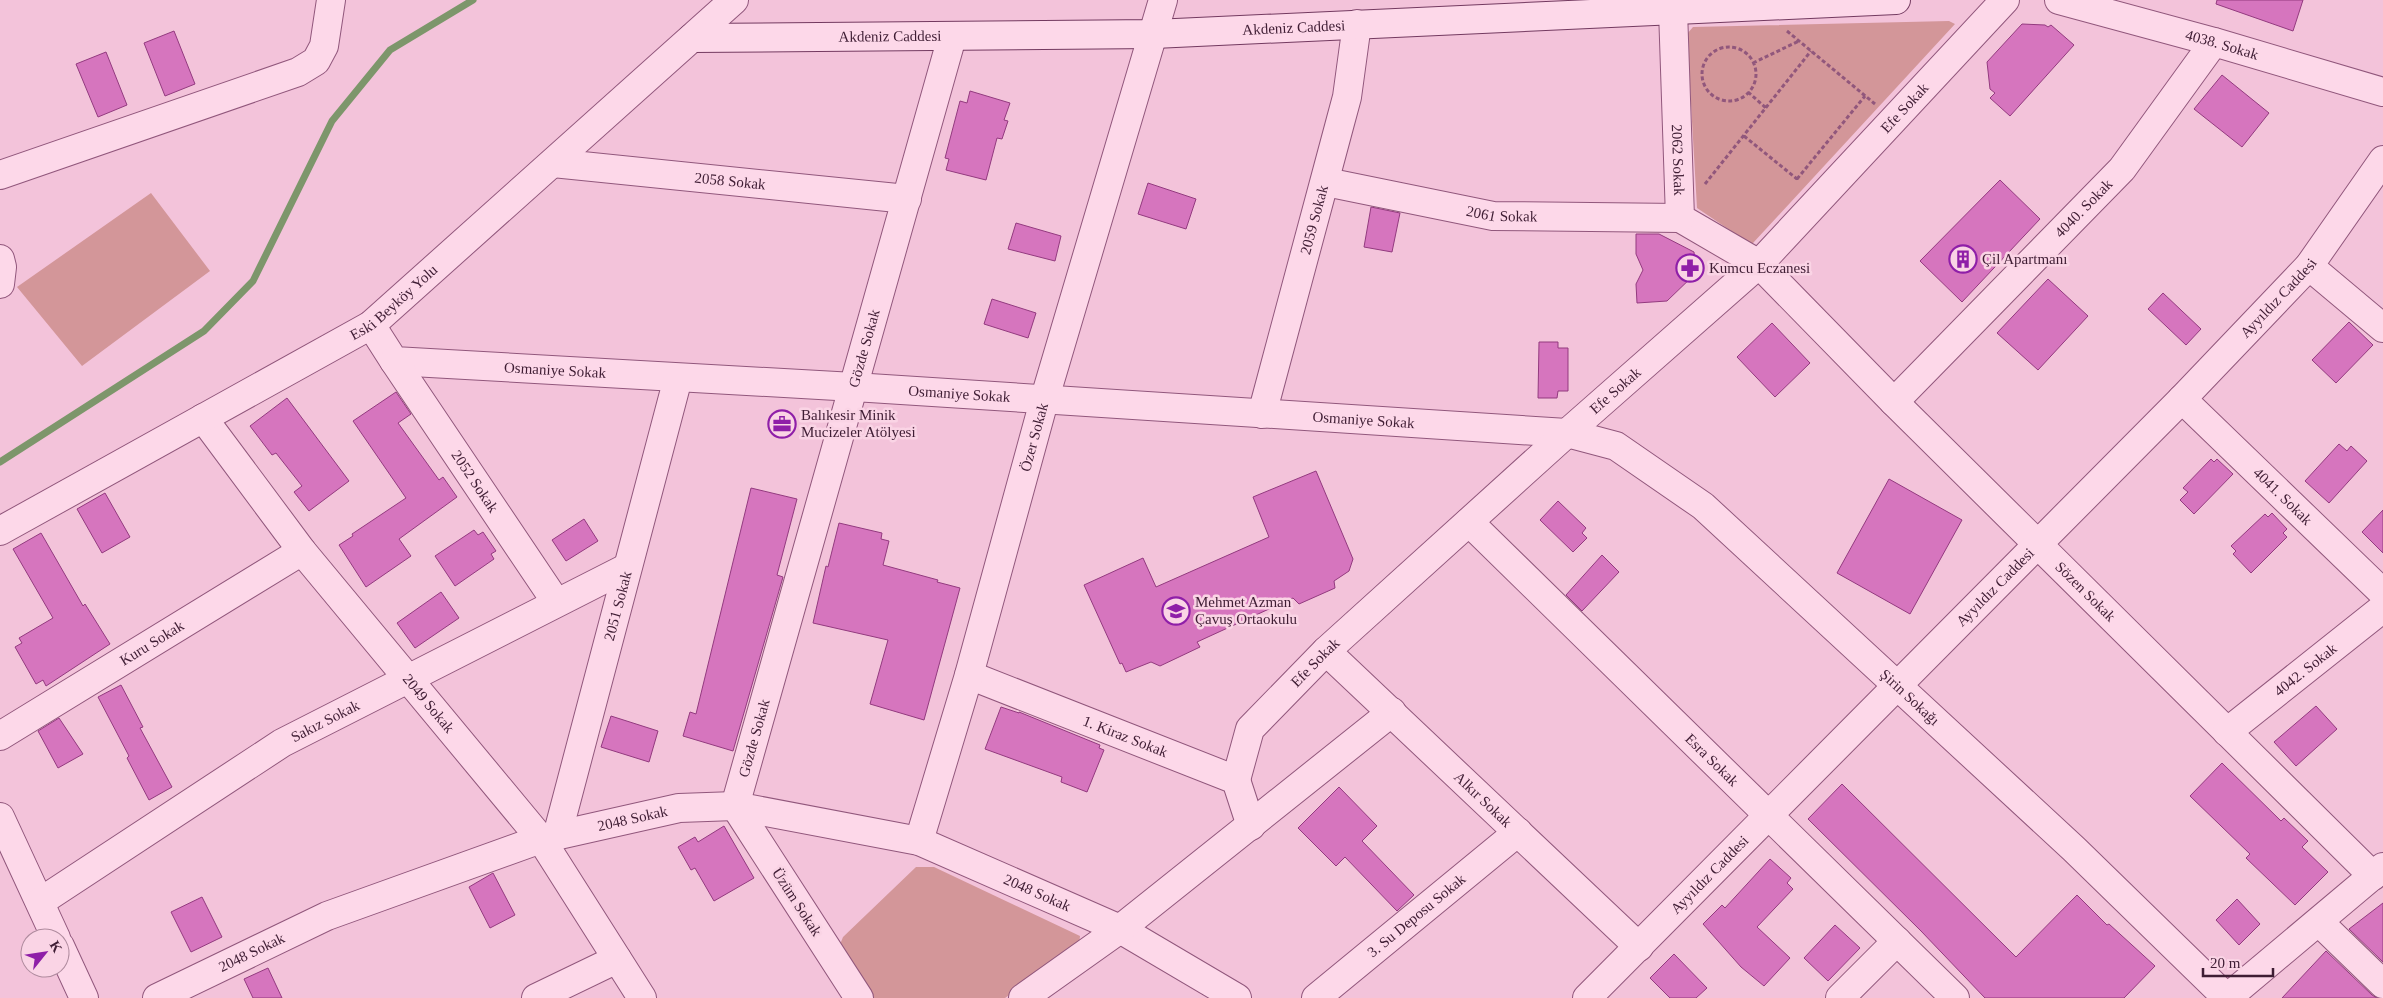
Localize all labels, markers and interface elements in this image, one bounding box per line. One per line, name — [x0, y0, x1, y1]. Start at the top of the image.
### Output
street label: Akdeniz Caddesi — [1242, 17, 1346, 38]
street label: 4038. Sokak — [2184, 27, 2261, 63]
street label: Akdeniz Caddesi — [838, 28, 942, 45]
street label: Efe Sokak — [1877, 79, 1932, 136]
street label: 2062 Sokak — [1669, 124, 1687, 196]
street label: 2058 Sokak — [694, 169, 767, 193]
street label: 4040. Sokak — [2052, 176, 2116, 241]
street label: 2059 Sokak — [1297, 183, 1331, 256]
street label: 2061 Sokak — [1465, 203, 1538, 224]
building icon: Çil Apartmanı — [1948, 244, 1978, 274]
place label: Çil Apartmanı — [1982, 251, 2067, 267]
pharmacy icon: Kumcu Eczanesi — [1675, 253, 1705, 283]
street label: Ayyıldız Caddesi — [2237, 255, 2320, 341]
place label: Kumcu Eczanesi — [1709, 260, 1810, 276]
street label: Eski Beyköy Yolu — [347, 261, 441, 343]
street label: Gözde Sokak — [845, 307, 883, 389]
street label: Osmaniye Sokak — [504, 359, 607, 381]
street label: Efe Sokak — [1587, 364, 1644, 417]
street label: Osmaniye Sokak — [908, 383, 1011, 405]
street label: Özer Sokak — [1017, 401, 1051, 473]
place label: Balıkesir Minik Mucizeler Atölyesi — [801, 407, 916, 440]
office icon: Balıkesir Minik Mucizeler Atölyesi — [767, 409, 797, 439]
street label: Osmaniye Sokak — [1312, 409, 1415, 431]
street label: 2052 Sokak — [448, 447, 502, 516]
street label: 4041. Sokak — [2250, 464, 2316, 528]
street label: Ayyıldız Caddesi — [1953, 545, 2037, 629]
street label: Sözen Sokak — [2052, 558, 2119, 625]
street label: 2051 Sokak — [601, 569, 635, 642]
place label: Mehmet Azman Çavuş Ortaokulu — [1195, 594, 1298, 627]
school or university icon: Mehmet Azman Çavuş Ortaokulu — [1161, 596, 1191, 626]
street label: Kuru Sokak — [117, 617, 187, 669]
street label: Efe Sokak — [1288, 634, 1343, 690]
street label: 4042. Sokak — [2271, 640, 2340, 699]
street label: Şirin Sokağı — [1877, 666, 1943, 728]
street label: 2049 Sokak — [400, 671, 458, 736]
street label: Sakız Sokak — [288, 697, 363, 745]
street label: Gözde Sokak — [736, 697, 773, 779]
street label: 1. Kiraz Sokak — [1081, 713, 1170, 761]
street label: Esra Sokak — [1682, 730, 1742, 790]
street label: Alkır Sokak — [1451, 769, 1515, 831]
street label: 2048 Sokak — [596, 803, 670, 834]
street label: Ayyıldız Caddesi — [1668, 832, 1752, 917]
street label: Üzüm Sokak — [769, 865, 825, 939]
street label: 3. Su Deposu Sokak — [1364, 870, 1469, 960]
street label: 2048 Sokak — [1001, 871, 1074, 915]
north arrow — [20, 928, 70, 978]
street label: 2048 Sokak — [216, 929, 288, 975]
text: K — [47, 938, 65, 955]
scale bar — [2203, 946, 2273, 978]
text: 20 m — [2210, 955, 2241, 971]

